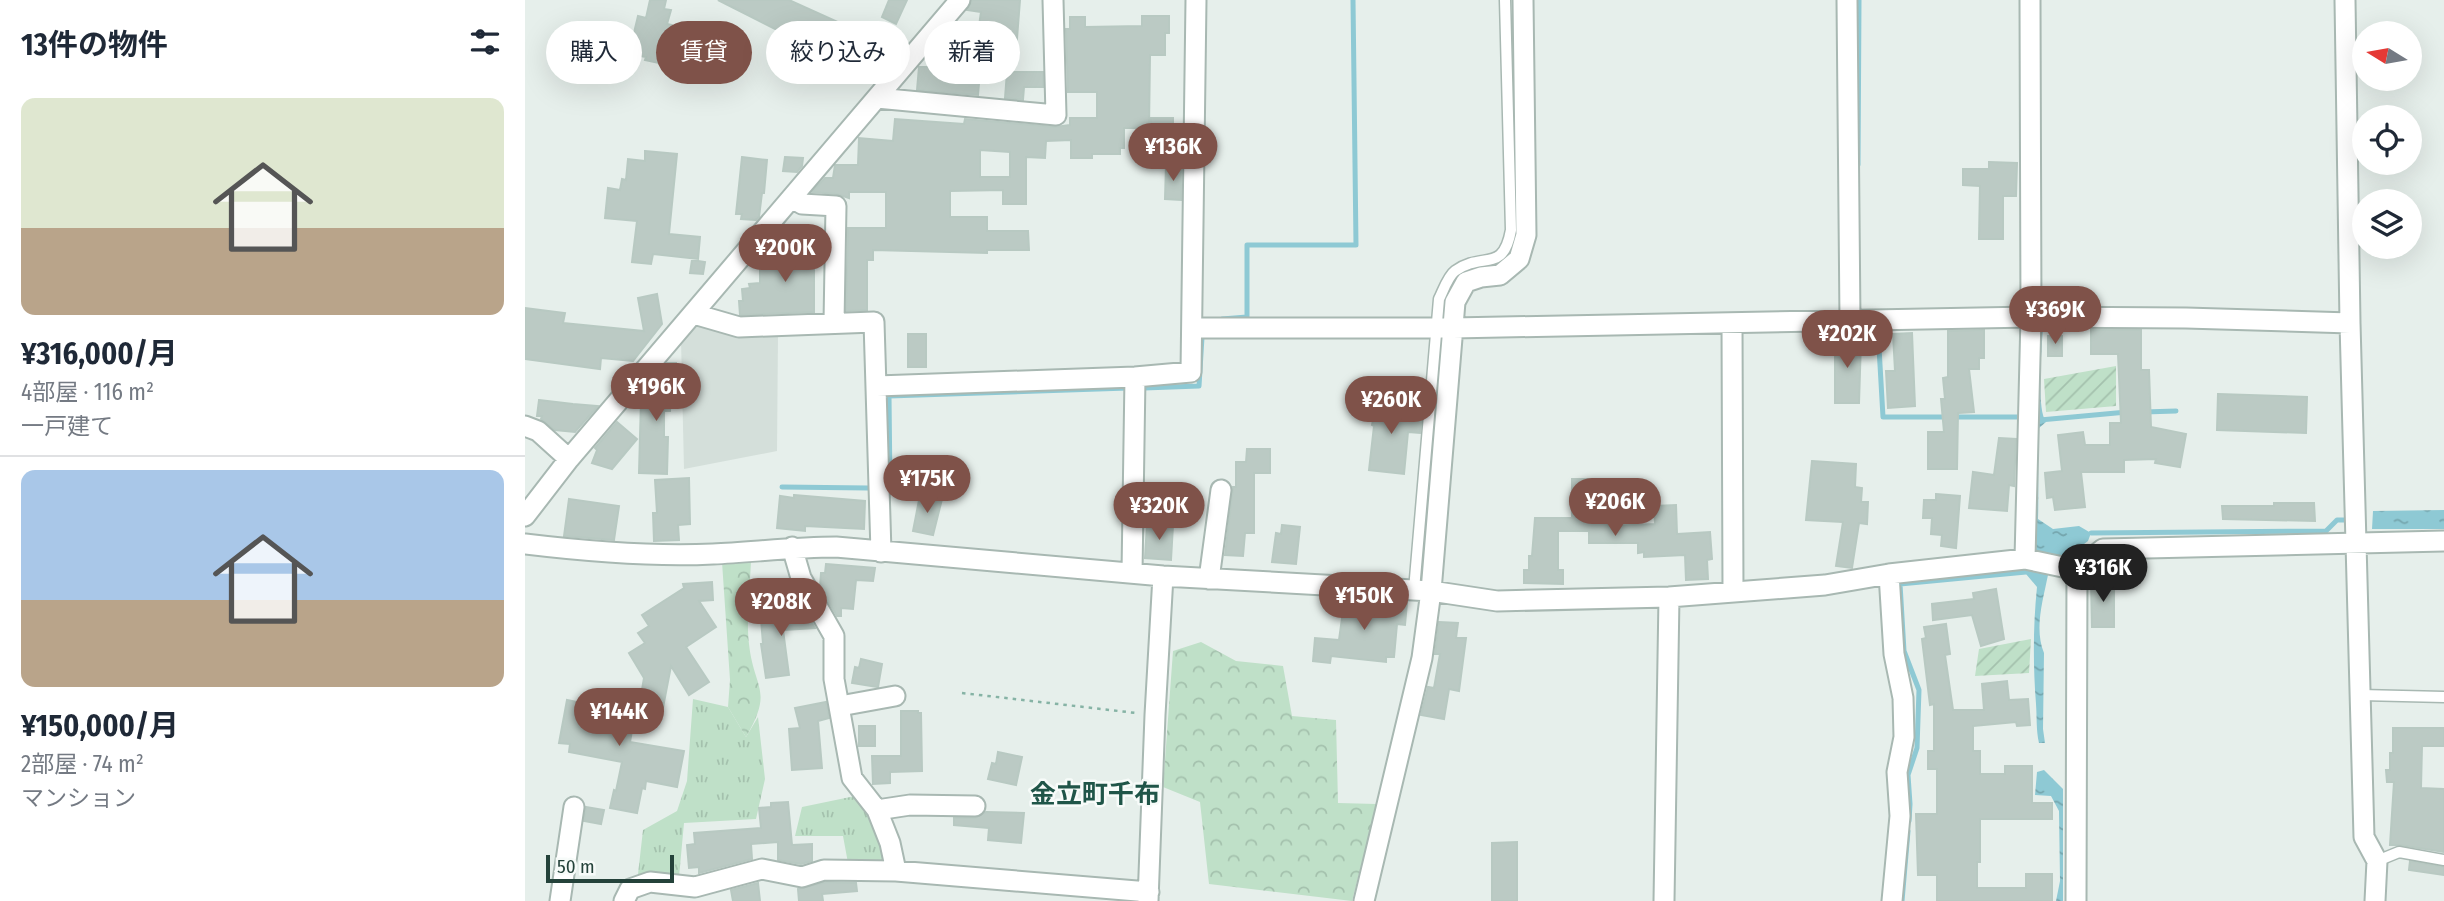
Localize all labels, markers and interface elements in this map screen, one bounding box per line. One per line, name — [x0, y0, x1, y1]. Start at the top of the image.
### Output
chip: 購入 — [546, 21, 642, 84]
chip: 賃貸 — [656, 21, 752, 84]
chip: 絞り込み — [766, 21, 910, 84]
chip: 新着 — [924, 21, 1020, 84]
north arrow — [2352, 21, 2422, 91]
map controls — [2352, 21, 2422, 259]
icon: filters — [466, 23, 504, 61]
text: 13件の物件 — [21, 27, 168, 63]
button: locate — [2352, 105, 2422, 175]
pin: ¥136K — [1124, 124, 1222, 183]
text: ¥136K — [1144, 132, 1202, 160]
icon: home — [200, 144, 326, 270]
button: layers — [2352, 189, 2422, 259]
pin: ¥200K — [736, 224, 834, 284]
text: ¥200K — [755, 233, 815, 261]
pin: ¥369K — [2006, 286, 2104, 346]
text: ¥369K — [2025, 295, 2085, 323]
pin: ¥202K — [1798, 310, 1896, 370]
text: ¥202K — [1818, 319, 1876, 347]
text: ¥316,000/月 — [21, 336, 178, 372]
pin: ¥196K — [607, 364, 705, 423]
text: ¥196K — [627, 372, 685, 400]
pin: ¥260K — [1342, 376, 1440, 436]
text: 4部屋 · 116 m² — [21, 378, 154, 406]
text: ¥260K — [1361, 385, 1421, 413]
text: 一戸建て — [21, 412, 113, 440]
pin: ¥175K — [878, 456, 976, 515]
text: ¥175K — [899, 464, 955, 492]
pin: ¥206K — [1566, 478, 1664, 538]
pin: ¥320K — [1110, 482, 1208, 542]
text: ¥206K — [1585, 487, 1645, 515]
text: ¥320K — [1130, 491, 1188, 519]
icon: home — [200, 516, 326, 642]
pin: ¥316K — [2054, 544, 2152, 604]
text: ¥316K — [2074, 553, 2132, 581]
pin: ¥150K — [1315, 572, 1413, 632]
pin: ¥208K — [732, 578, 830, 638]
text: ¥150K — [1335, 581, 1393, 609]
text: ¥208K — [751, 587, 811, 615]
pin: ¥144K — [570, 688, 668, 748]
text: ¥144K — [590, 697, 648, 725]
text: ¥150,000/月 — [21, 708, 179, 744]
text: 2部屋 · 74 m² — [21, 750, 144, 778]
district label: 金立町千布 — [1030, 779, 1160, 810]
text: マンション — [21, 784, 136, 812]
scale bar — [546, 852, 674, 884]
text: 50 m — [557, 855, 595, 878]

